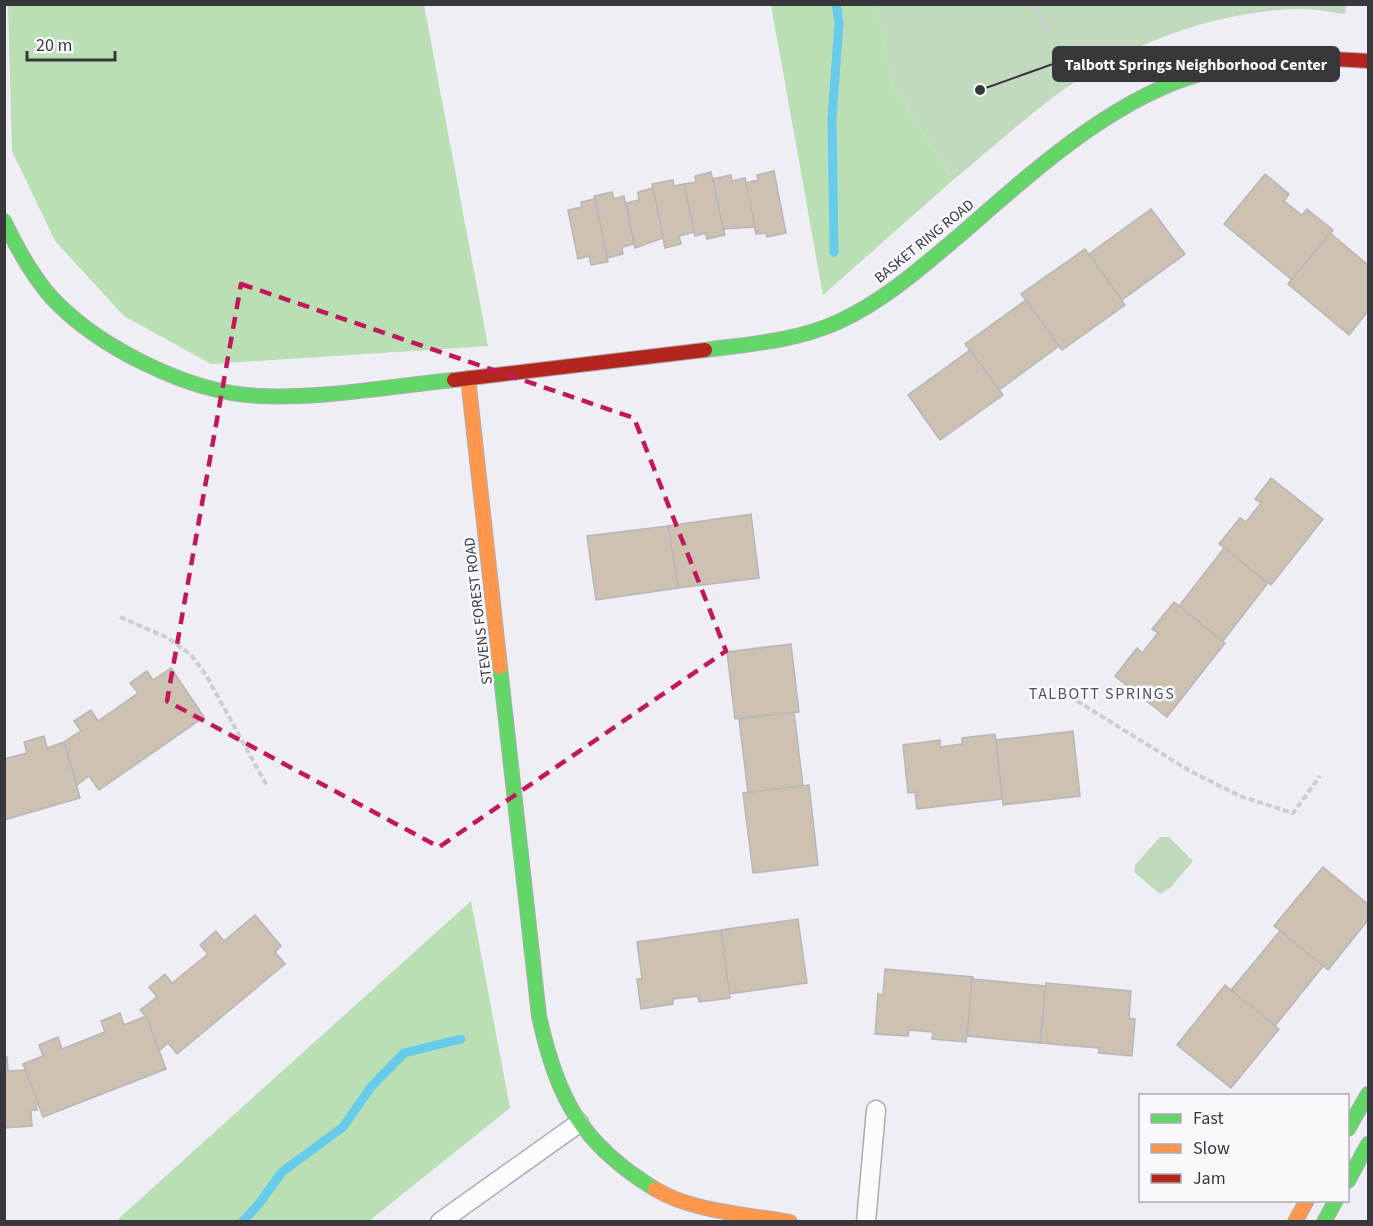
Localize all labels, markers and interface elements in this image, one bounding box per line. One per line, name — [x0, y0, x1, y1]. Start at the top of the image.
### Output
scale bar — [27, 24, 116, 62]
text: 20 m — [36, 33, 72, 58]
callout: Talbott Springs Neighborhood Center — [1053, 47, 1339, 81]
text: Talbott Springs Neighborhood Center — [1065, 54, 1328, 76]
street label: BASKET RING ROAD — [870, 195, 979, 288]
street label: STEVENS FOREST ROAD — [459, 536, 498, 686]
district label: TALBOTT SPRINGS — [1029, 683, 1175, 705]
legend — [1139, 1094, 1349, 1202]
text: Fast — [1193, 1106, 1224, 1131]
text: Slow — [1193, 1136, 1230, 1161]
text: Jam — [1193, 1166, 1226, 1191]

